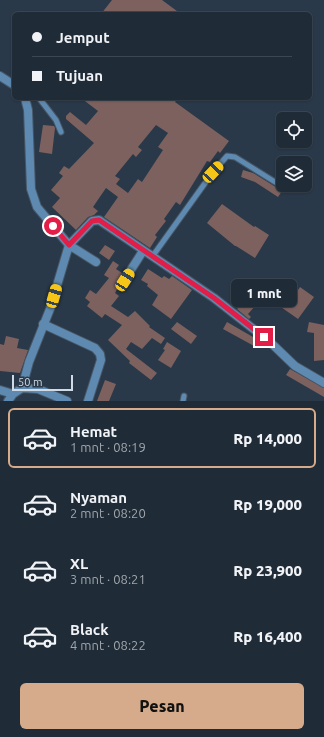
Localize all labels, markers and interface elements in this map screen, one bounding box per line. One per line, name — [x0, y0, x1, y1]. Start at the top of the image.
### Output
text: Jemput — [56, 29, 110, 46]
text: Tujuan — [56, 67, 103, 84]
map controls — [276, 112, 312, 192]
button: locate — [276, 112, 312, 148]
button: layers — [276, 156, 312, 192]
car — [200, 159, 226, 185]
route start — [44, 217, 62, 235]
car — [113, 267, 137, 293]
callout: 1 mnt — [231, 279, 297, 307]
car — [45, 283, 63, 309]
text: 1 mnt — [246, 286, 282, 300]
route end — [255, 328, 273, 346]
scale bar — [12, 373, 73, 392]
text: 50 m — [18, 376, 42, 388]
icon: car — [22, 420, 58, 456]
text: Hemat — [70, 423, 117, 440]
text: Rp 14,000 — [233, 430, 302, 447]
text: 1 mnt · 08:19 — [70, 440, 146, 454]
icon: car — [22, 486, 58, 522]
text: Nyaman — [70, 489, 127, 506]
text: Rp 19,000 — [233, 496, 302, 513]
text: 2 mnt · 08:20 — [70, 506, 146, 520]
icon: car — [22, 552, 58, 588]
text: XL — [70, 555, 88, 572]
text: Rp 23,900 — [233, 562, 302, 579]
text: 3 mnt · 08:21 — [70, 572, 146, 586]
icon: car — [22, 618, 58, 654]
text: Black — [70, 621, 109, 638]
text: Rp 16,400 — [233, 628, 302, 645]
text: 4 mnt · 08:22 — [70, 638, 146, 652]
button: Pesan — [20, 683, 304, 729]

